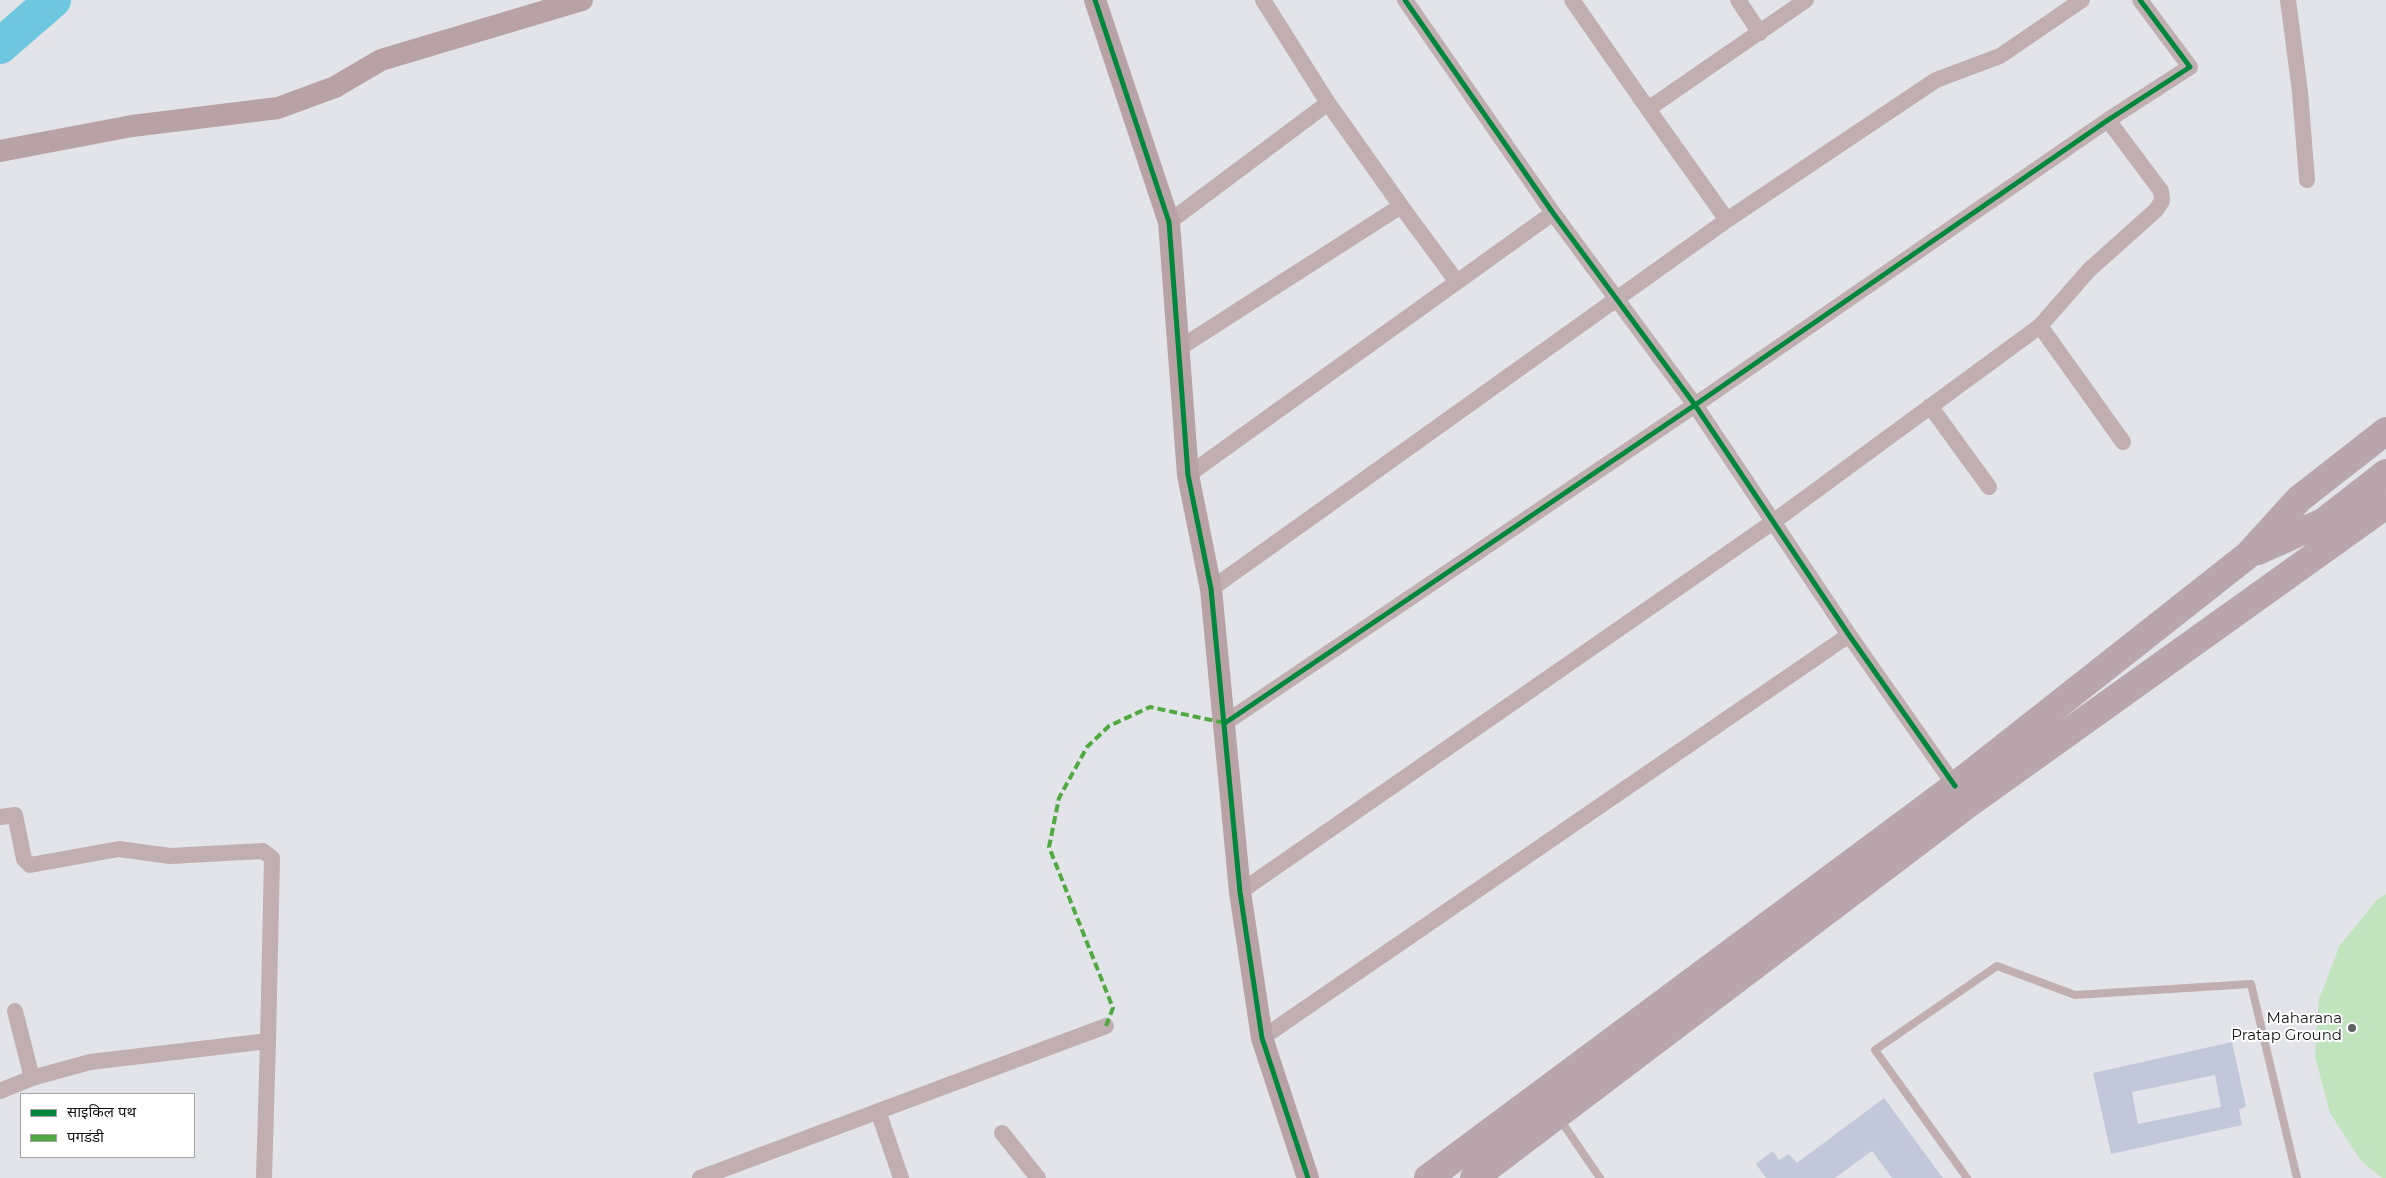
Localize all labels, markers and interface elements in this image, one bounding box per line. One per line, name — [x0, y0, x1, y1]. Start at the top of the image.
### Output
place label: Maharana Pratap Ground — [2231, 1010, 2342, 1045]
marker: Maharana Pratap Ground — [2346, 1022, 2358, 1034]
legend — [20, 1093, 195, 1158]
text: साइकिल पथ — [67, 1102, 136, 1121]
text: पगडंडी — [67, 1127, 104, 1146]

